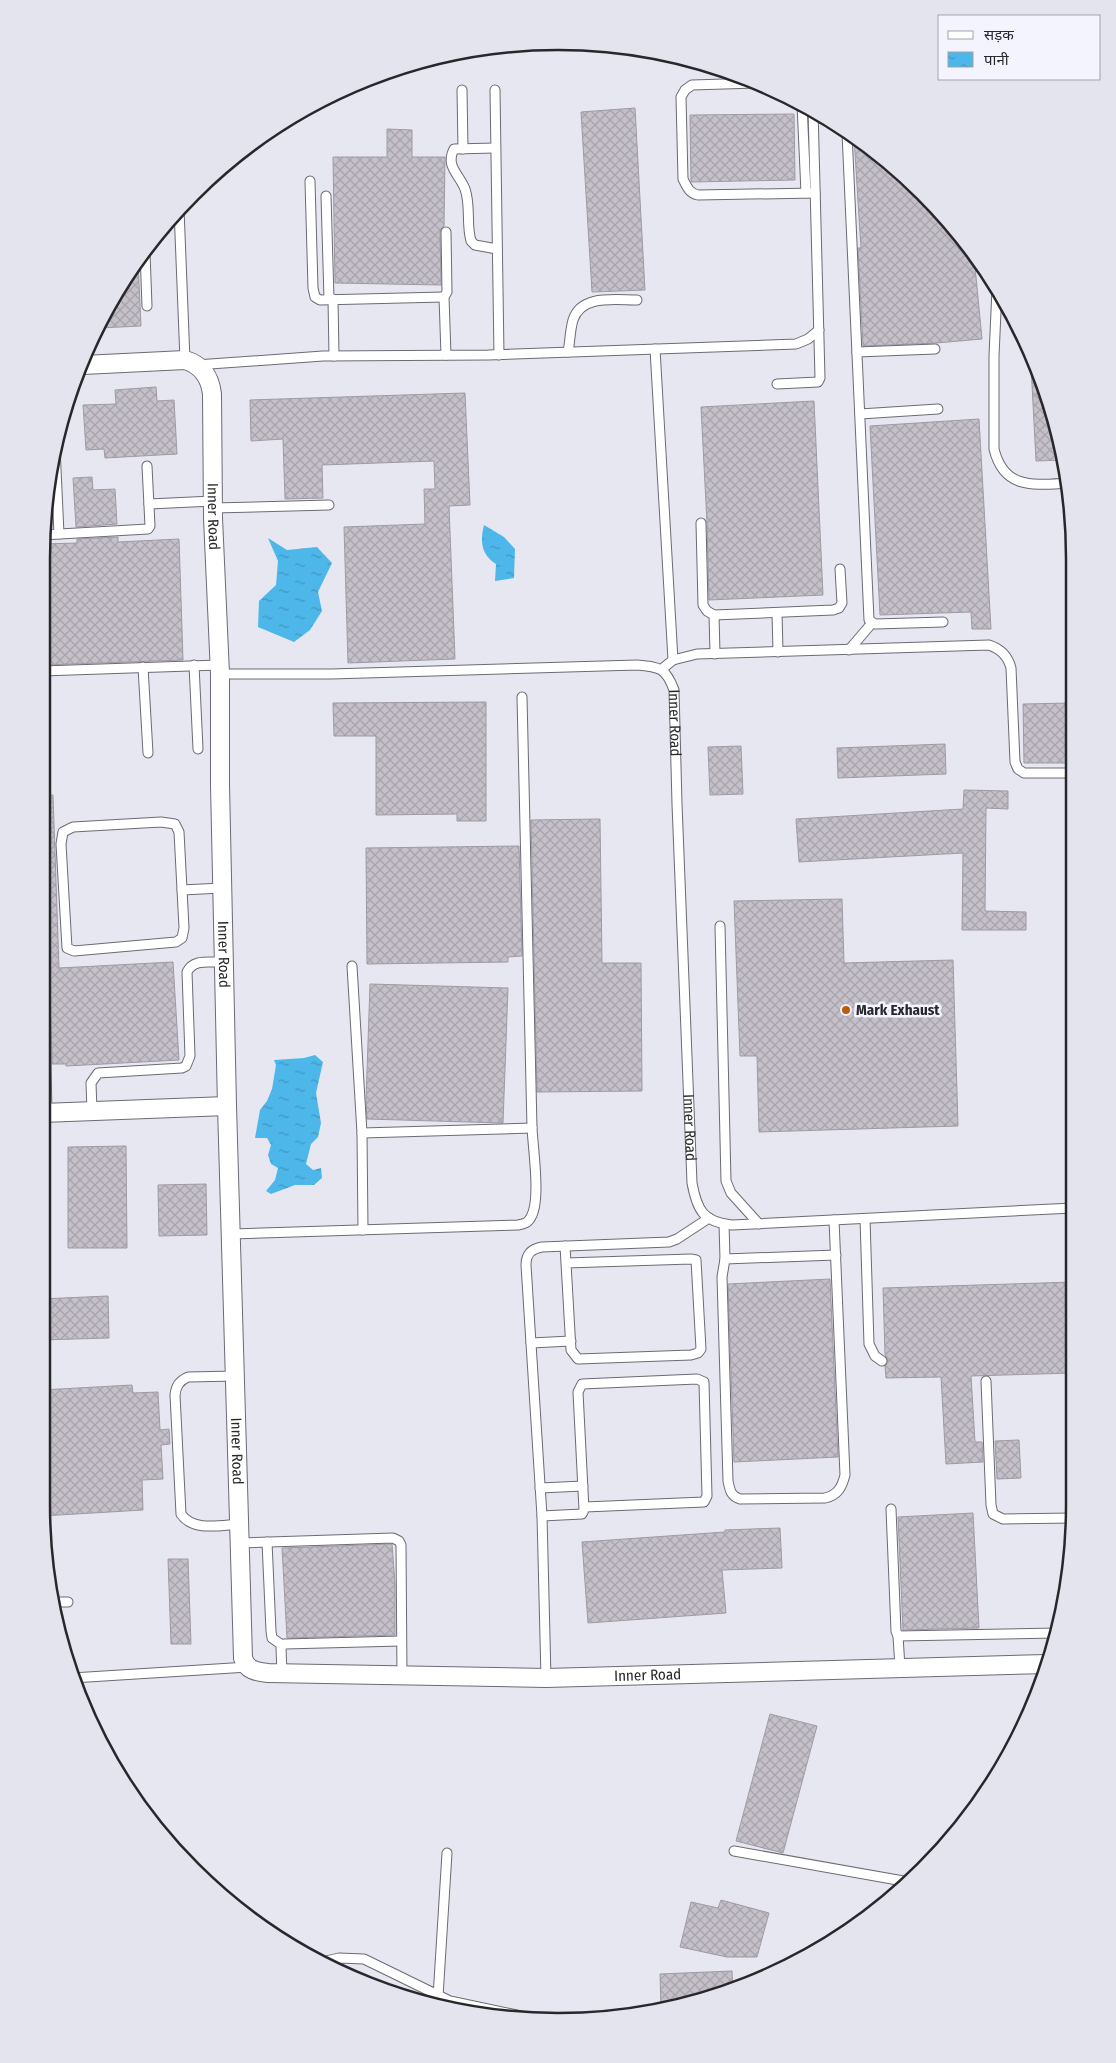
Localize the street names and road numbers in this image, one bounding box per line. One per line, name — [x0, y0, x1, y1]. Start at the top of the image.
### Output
street label: Inner Road — [204, 483, 223, 550]
street label: Inner Road — [665, 689, 685, 757]
street label: Inner Road — [214, 921, 233, 988]
street label: Inner Road — [679, 1094, 700, 1161]
street label: Inner Road — [227, 1417, 247, 1485]
street label: Inner Road — [614, 1665, 681, 1685]

